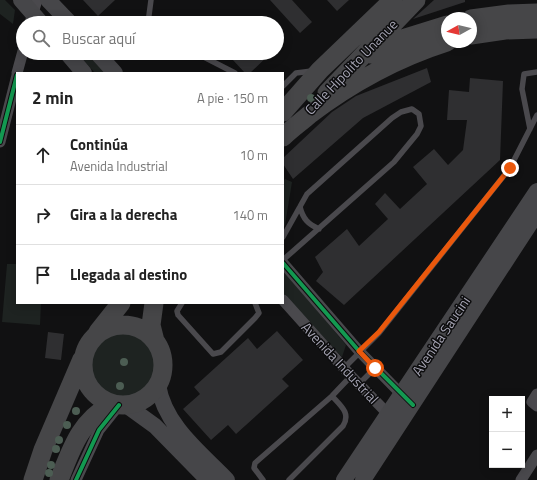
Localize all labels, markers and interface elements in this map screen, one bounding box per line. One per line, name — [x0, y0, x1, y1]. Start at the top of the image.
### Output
north arrow — [441, 12, 477, 48]
street label: Calle Hipolito Unanue — [299, 14, 402, 119]
search box — [16, 16, 284, 60]
icon: search — [30, 27, 52, 49]
text: Buscar aquí — [62, 27, 135, 50]
text: 2 min — [32, 85, 73, 111]
text: A pie · 150 m — [197, 88, 268, 108]
text: Continúa — [70, 133, 128, 156]
icon: ahead — [32, 144, 54, 166]
text: 10 m — [240, 145, 268, 165]
text: Avenida Industrial — [70, 156, 168, 176]
route end — [501, 159, 519, 177]
text: Gira a la derecha — [70, 203, 177, 226]
icon: right — [32, 204, 54, 226]
text: 140 m — [232, 205, 268, 225]
text: Llegada al destino — [70, 263, 187, 286]
icon: arrive — [32, 264, 54, 286]
street label: Avenida Saucini — [406, 292, 475, 380]
street label: Avenida Industrial — [297, 317, 384, 408]
route start — [366, 359, 384, 377]
map controls — [489, 396, 525, 468]
button: + — [489, 396, 525, 432]
button: − — [489, 432, 525, 468]

